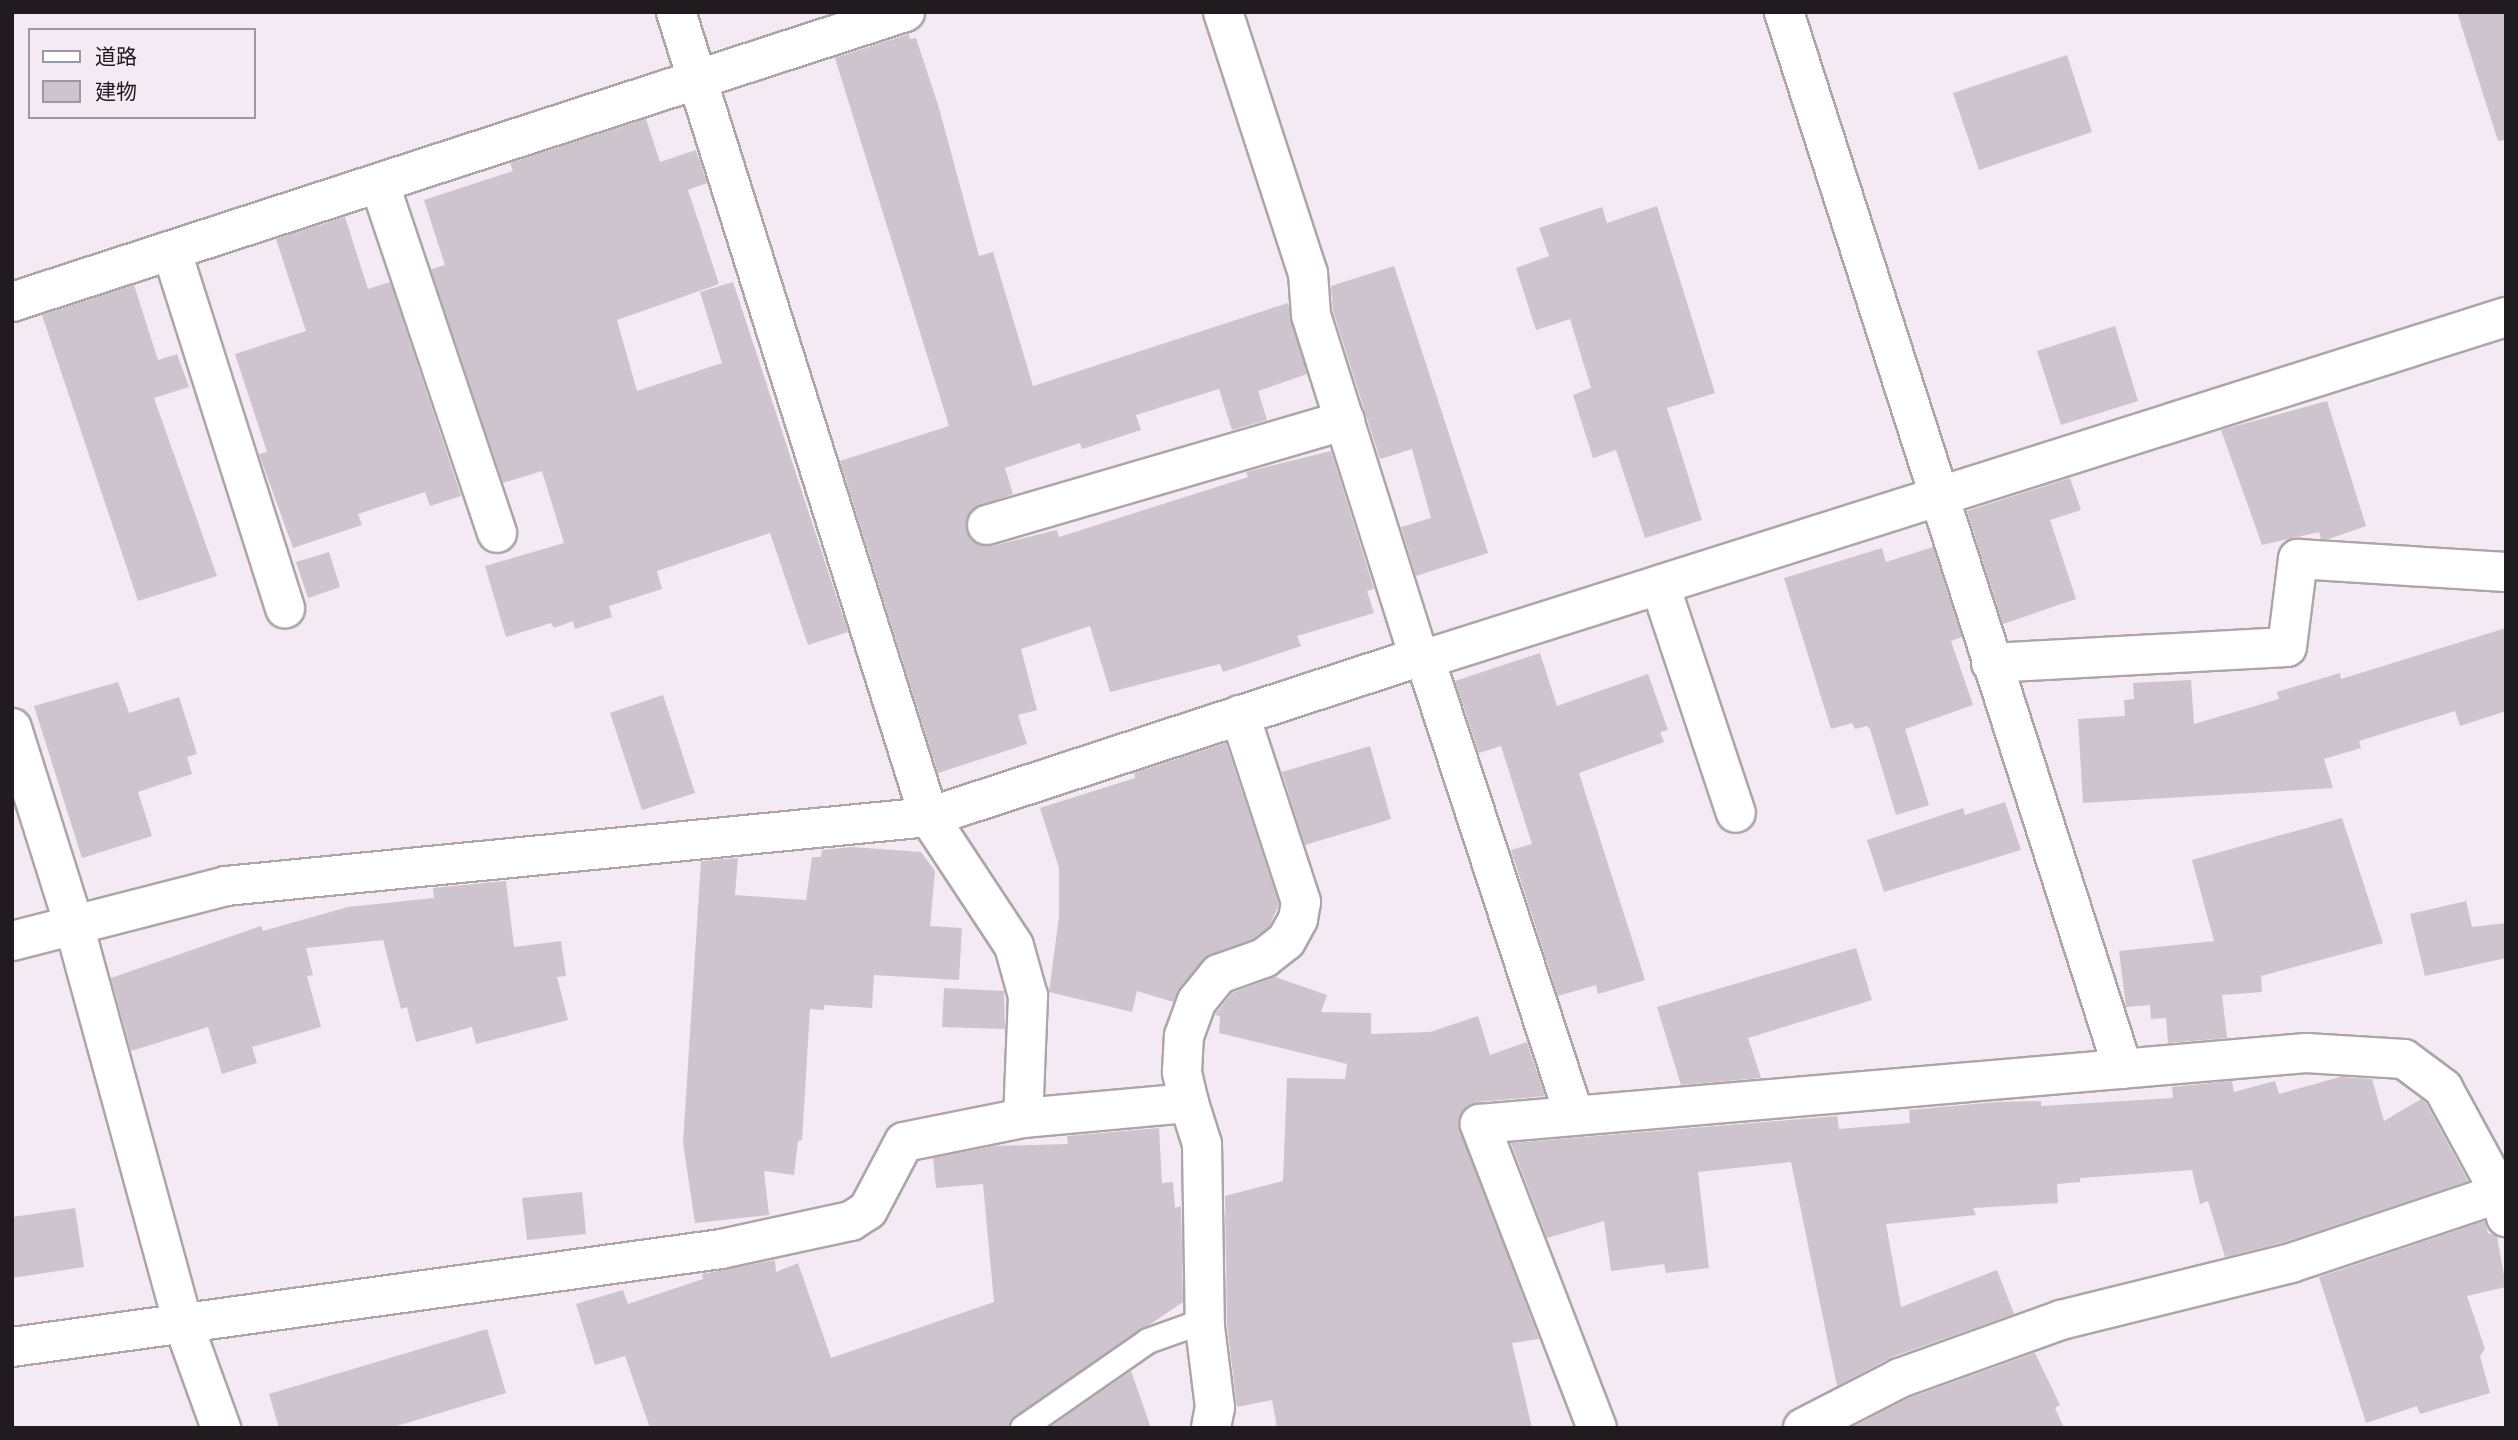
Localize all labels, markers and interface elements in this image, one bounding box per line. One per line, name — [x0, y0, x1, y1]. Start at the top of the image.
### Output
legend — [28, 28, 256, 119]
text: 道路 — [95, 42, 137, 74]
text: 建物 — [95, 77, 137, 109]

